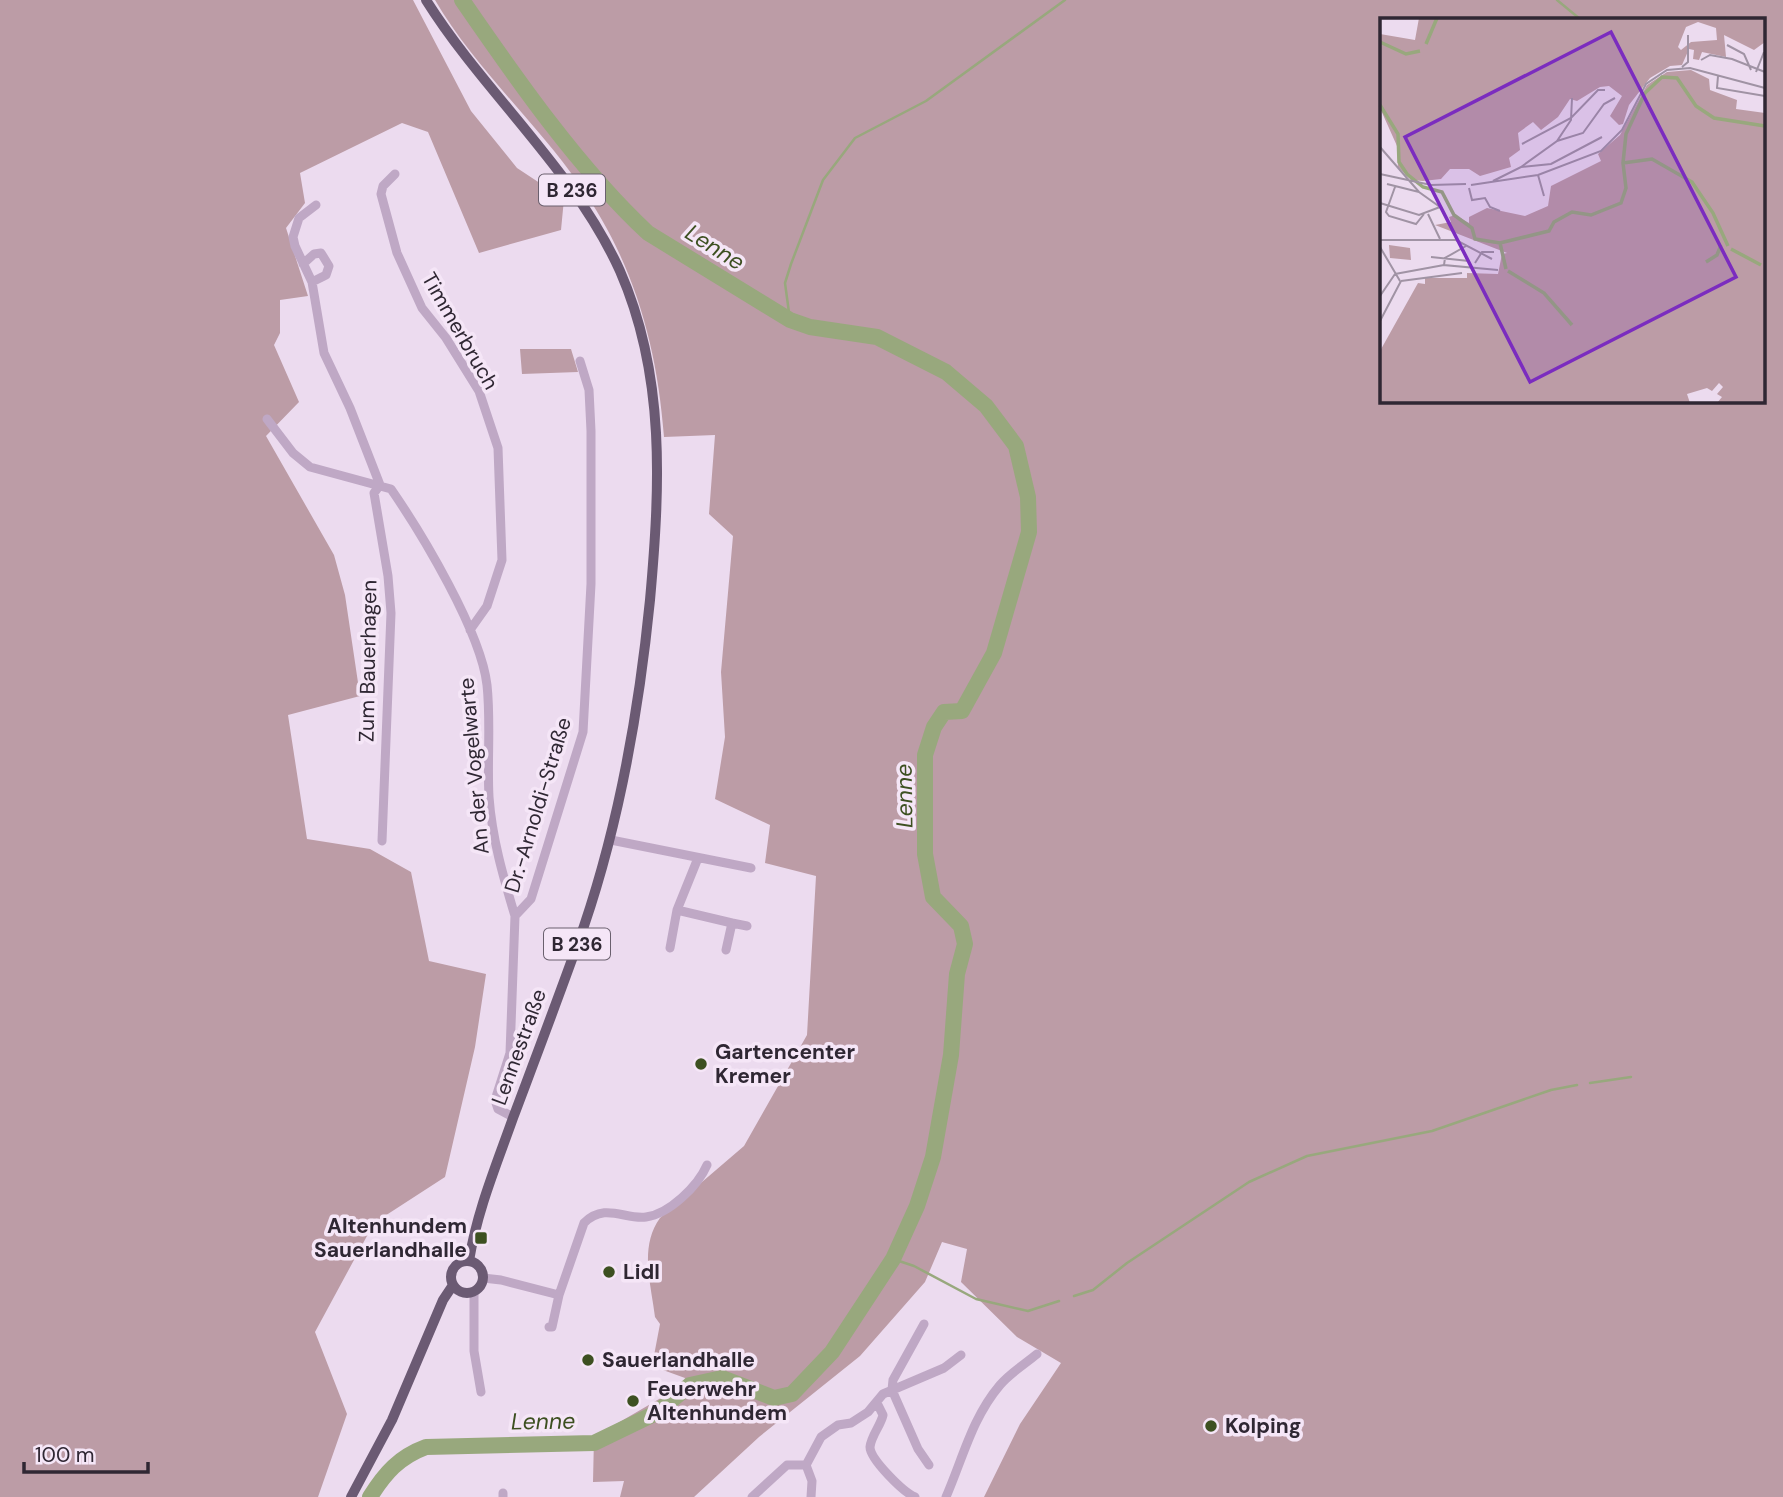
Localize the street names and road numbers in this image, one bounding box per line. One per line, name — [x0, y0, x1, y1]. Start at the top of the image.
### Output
road number: B 236 — [539, 174, 605, 206]
street label: Timmerbruch — [415, 267, 505, 395]
street label: Zum Bauerhagen — [353, 580, 383, 742]
street label: An der Vogelwarte — [452, 676, 496, 856]
street label: Dr.-Arnoldi-Straße — [498, 714, 578, 896]
road number: B 236 — [544, 928, 610, 960]
street label: Lennestraße — [485, 985, 553, 1109]

